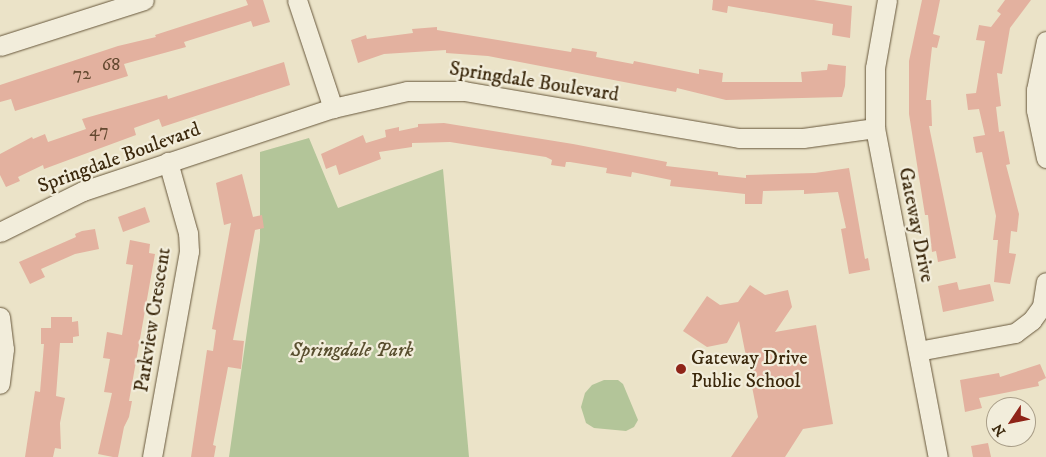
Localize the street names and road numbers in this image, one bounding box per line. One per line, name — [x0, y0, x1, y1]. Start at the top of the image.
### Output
street label: Springdale Boulevard — [448, 57, 620, 107]
street label: Springdale Boulevard — [34, 117, 204, 199]
street label: Gateway Drive — [893, 165, 939, 285]
street label: Parkview Crescent — [130, 246, 176, 394]

